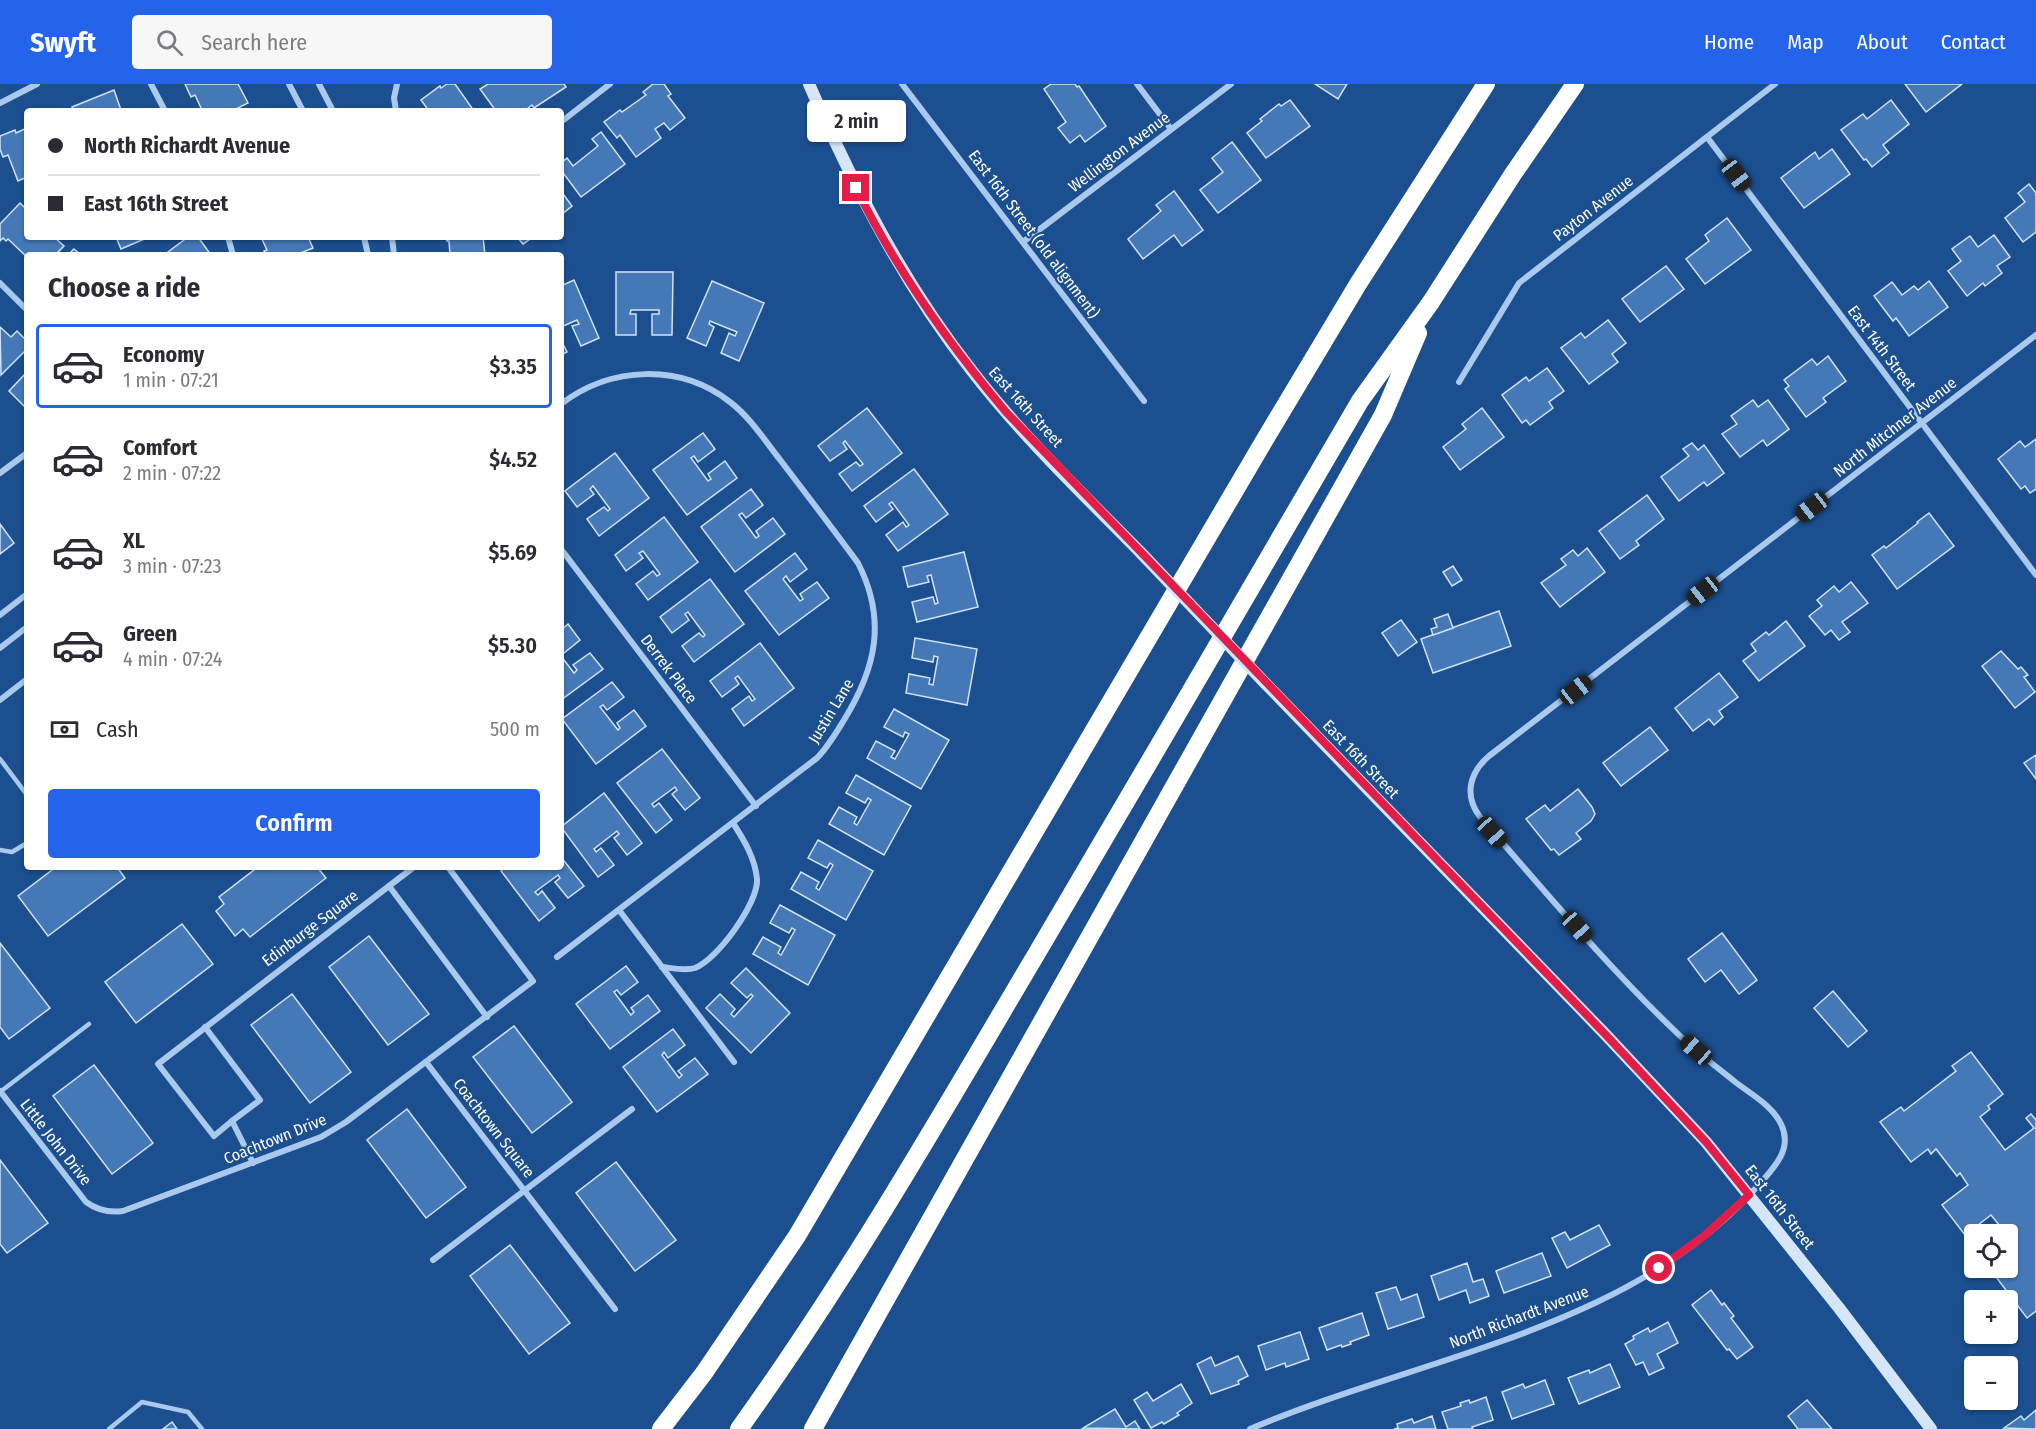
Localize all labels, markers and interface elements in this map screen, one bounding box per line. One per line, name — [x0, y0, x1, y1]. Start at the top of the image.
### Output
search box — [132, 15, 552, 69]
text: Swyft — [30, 26, 96, 59]
icon: search — [153, 26, 186, 59]
text: Search here — [201, 29, 307, 56]
text: Home — [1704, 29, 1754, 55]
text: Map — [1787, 29, 1824, 55]
text: About — [1857, 29, 1908, 55]
text: Contact — [1941, 29, 2006, 55]
callout: 2 min — [806, 101, 906, 143]
street label: Wellington Avenue — [1065, 108, 1173, 196]
text: 2 min — [834, 109, 879, 133]
text: North Richardt Avenue — [84, 132, 290, 159]
street label: East 16th Street (old alignment) — [965, 146, 1104, 322]
car — [1718, 155, 1754, 195]
street label: Payton Avenue — [1549, 171, 1637, 245]
route end — [842, 174, 869, 201]
text: East 16th Street — [84, 190, 228, 217]
text: Choose a ride — [48, 272, 200, 304]
street label: East 14th Street — [1844, 302, 1921, 395]
icon: car — [51, 339, 105, 393]
text: Economy — [123, 341, 204, 368]
text: $3.35 — [490, 353, 537, 380]
street label: East 16th Street — [985, 363, 1068, 452]
text: 1 min · 07:21 — [123, 368, 219, 392]
street label: North Mitchner Avenue — [1830, 373, 1960, 481]
icon: car — [51, 432, 105, 486]
text: Comfort — [123, 434, 197, 461]
text: $4.52 — [489, 446, 537, 473]
text: 2 min · 07:22 — [123, 461, 221, 485]
car — [1792, 489, 1832, 525]
icon: car — [51, 525, 105, 579]
text: XL — [123, 527, 145, 554]
text: $5.69 — [488, 539, 537, 566]
text: 3 min · 07:23 — [123, 554, 222, 578]
car — [1683, 573, 1723, 609]
icon: car — [51, 618, 105, 672]
text: Green — [123, 620, 177, 647]
street label: Derrek Place — [637, 631, 701, 707]
text: $5.30 — [488, 632, 537, 659]
text: 4 min · 07:24 — [123, 647, 222, 671]
car — [1556, 672, 1596, 708]
street label: Justin Lane — [804, 675, 858, 747]
icon: cash — [48, 713, 81, 746]
text: Cash — [96, 716, 139, 743]
street label: East 16th Street — [1319, 716, 1404, 803]
text: 500 m — [490, 717, 540, 741]
button: Confirm — [48, 789, 540, 858]
car — [1473, 813, 1511, 851]
street label: Edinburge Square — [258, 886, 362, 970]
car — [1558, 908, 1596, 946]
car — [1677, 1031, 1715, 1069]
street label: Coachtown Square — [449, 1074, 539, 1182]
street label: Little John Drive — [16, 1095, 96, 1189]
street label: Coachtown Drive — [221, 1110, 329, 1168]
street label: East 16th Street — [1741, 1161, 1819, 1254]
map controls — [1964, 1224, 2018, 1410]
button: locate — [1964, 1224, 2018, 1278]
route start — [1645, 1254, 1672, 1281]
street label: North Richardt Avenue — [1447, 1282, 1591, 1352]
button: + — [1964, 1290, 2018, 1344]
button: − — [1964, 1356, 2018, 1410]

